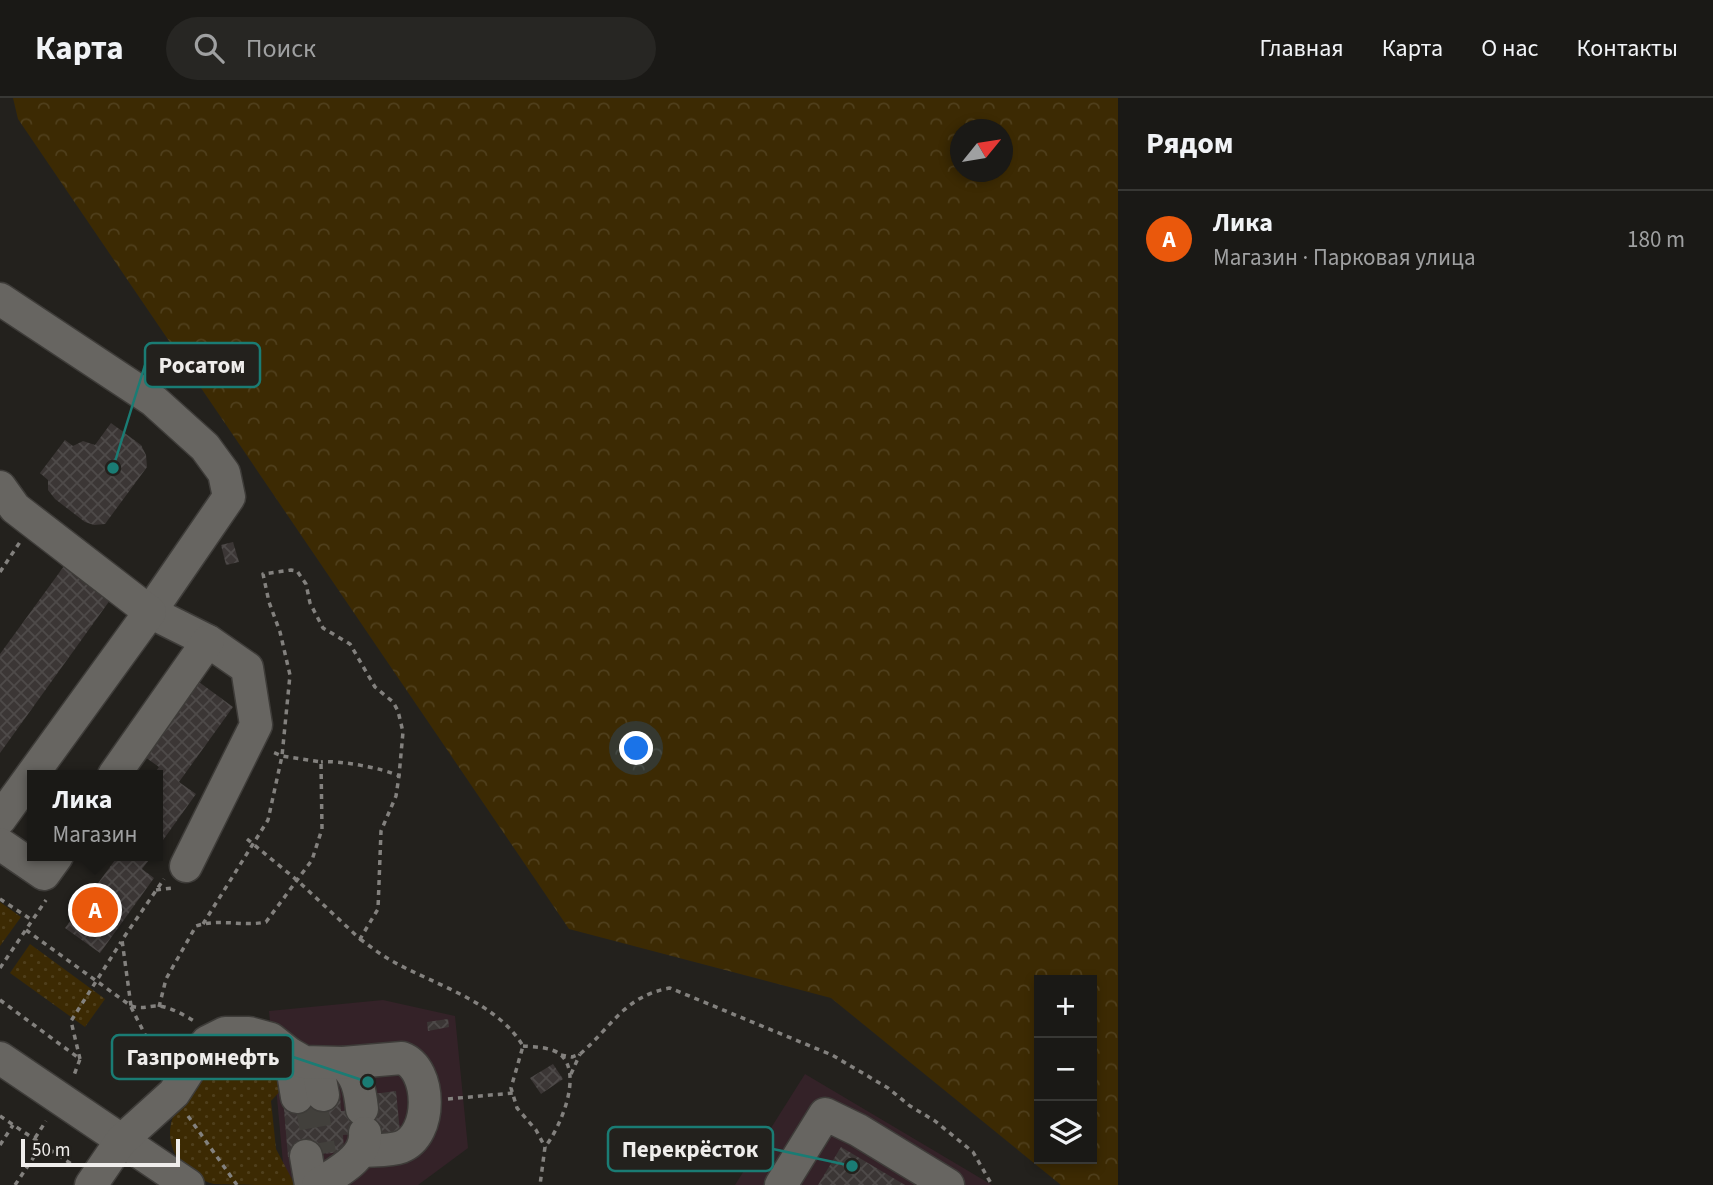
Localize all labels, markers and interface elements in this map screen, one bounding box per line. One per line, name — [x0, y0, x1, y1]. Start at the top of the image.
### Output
search box — [166, 17, 656, 80]
text: Карта — [35, 25, 124, 72]
icon: search — [190, 29, 228, 67]
text: Поиск — [246, 30, 316, 67]
text: Главная — [1259, 31, 1344, 66]
text: Карта — [1382, 31, 1443, 66]
text: О нас — [1481, 31, 1538, 66]
text: Контакты — [1576, 31, 1678, 66]
north arrow — [950, 119, 1013, 182]
text: Рядом — [1146, 122, 1234, 165]
text: Лика — [1213, 204, 1273, 241]
text: A — [1162, 223, 1176, 256]
text: 180 m — [1627, 223, 1685, 256]
text: Магазин · Парковая улица — [1213, 241, 1476, 274]
callout: Росатом — [145, 343, 260, 387]
text: Росатом — [158, 349, 246, 382]
your location — [619, 731, 653, 765]
popup — [27, 770, 163, 861]
text: Лика — [53, 781, 112, 818]
text: Магазин — [53, 818, 138, 851]
pin: A — [72, 884, 118, 936]
map controls — [1034, 975, 1097, 1164]
button: + — [1034, 975, 1097, 1038]
callout: Газпромнефть — [112, 1035, 293, 1079]
button: − — [1034, 1038, 1097, 1101]
text: Газпромнефть — [126, 1041, 280, 1074]
button: layers — [1034, 1101, 1097, 1164]
callout: Перекрёсток — [608, 1127, 773, 1171]
text: Перекрёсток — [622, 1133, 759, 1166]
scale bar — [21, 1136, 180, 1168]
text: 50 m — [32, 1137, 70, 1164]

